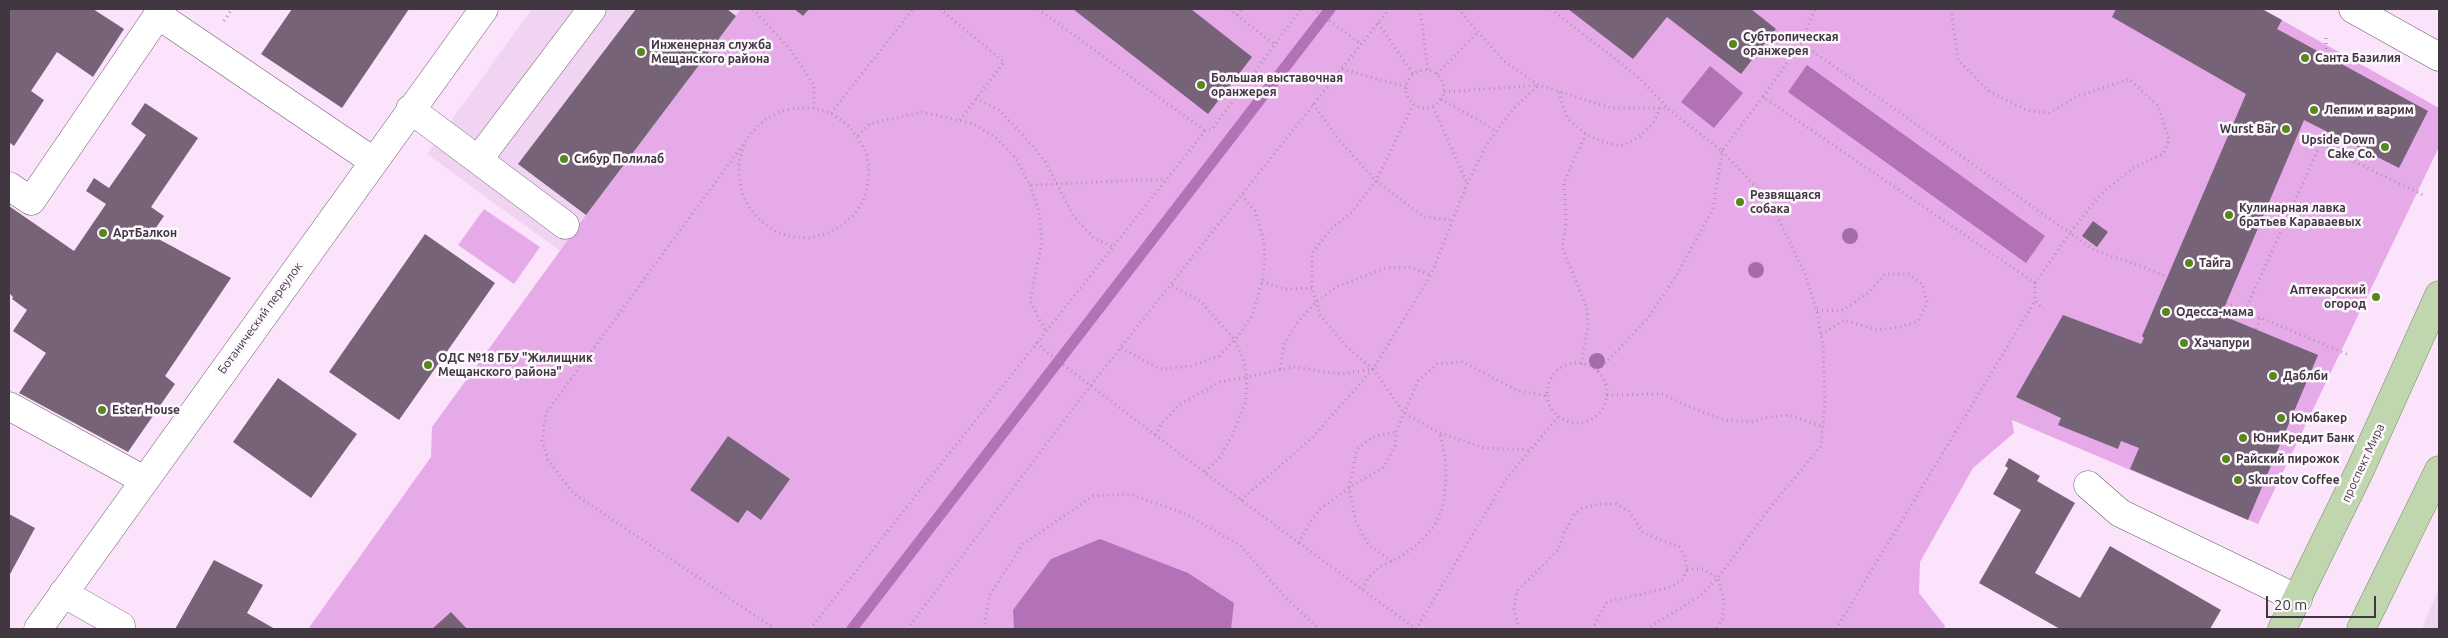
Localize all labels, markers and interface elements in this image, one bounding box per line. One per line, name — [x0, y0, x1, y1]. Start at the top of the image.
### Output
place label: Субтропическая оранжерея — [1743, 30, 1839, 58]
place label: Инженерная служба Мещанского района — [651, 38, 772, 66]
marker: Субтропическая оранжерея — [1727, 38, 1739, 50]
marker: Инженерная служба Мещанского района — [635, 46, 647, 58]
place label: Санта Базилия — [2315, 51, 2401, 65]
marker: Санта Базилия — [2299, 52, 2311, 64]
place label: Большая выставочная оранжерея — [1211, 71, 1343, 99]
marker: Большая выставочная оранжерея — [1195, 79, 1207, 91]
place label: Лепим и варим — [2324, 103, 2414, 117]
marker: Лепим и варим — [2308, 104, 2320, 116]
place label: Wurst Bär — [2220, 122, 2276, 136]
marker: Wurst Bär — [2280, 123, 2292, 135]
place label: Upside Down Cake Co. — [2301, 133, 2375, 161]
marker: Upside Down Cake Co. — [2379, 141, 2391, 153]
place label: Сибур Полилаб — [574, 152, 664, 166]
marker: Сибур Полилаб — [558, 153, 570, 165]
place label: Резвящаяся собака — [1750, 188, 1821, 216]
marker: Резвящаяся собака — [1734, 196, 1746, 208]
place label: Кулинарная лавка братьев Караваевых — [2239, 201, 2361, 229]
marker: Кулинарная лавка братьев Караваевых — [2223, 209, 2235, 221]
place label: АртБалкон — [113, 226, 177, 240]
marker: АртБалкон — [97, 227, 109, 239]
place label: Тайга — [2199, 256, 2231, 270]
marker: Тайга — [2183, 257, 2195, 269]
street label: Ботанический переулок — [215, 259, 305, 377]
place label: Аптекарский огород — [2290, 283, 2366, 311]
marker: Аптекарский огород — [2370, 291, 2382, 303]
place label: Одесса-мама — [2176, 305, 2254, 319]
marker: Одесса-мама — [2160, 306, 2172, 318]
place label: Хачапури — [2194, 336, 2250, 350]
marker: Хачапури — [2178, 337, 2190, 349]
place label: ОДС №18 ГБУ "Жилищник Мещанского района" — [438, 351, 593, 379]
marker: ОДС №18 ГБУ "Жилищник Мещанского района" — [422, 359, 434, 371]
place label: Даблби — [2283, 369, 2328, 383]
marker: Даблби — [2267, 370, 2279, 382]
place label: Ester House — [112, 403, 180, 417]
marker: Ester House — [96, 404, 108, 416]
place label: Юмбакер — [2291, 411, 2347, 425]
marker: Юмбакер — [2275, 412, 2287, 424]
street label: проспект Мира — [2339, 421, 2387, 505]
place label: ЮниКредит Банк — [2253, 431, 2355, 445]
marker: ЮниКредит Банк — [2237, 432, 2249, 444]
place label: Райский пирожок — [2236, 452, 2340, 466]
marker: Райский пирожок — [2220, 453, 2232, 465]
place label: Skuratov Coffee — [2248, 473, 2340, 487]
marker: Skuratov Coffee — [2232, 474, 2244, 486]
scale bar — [2268, 586, 2378, 618]
text: 20 m — [2274, 596, 2307, 613]

